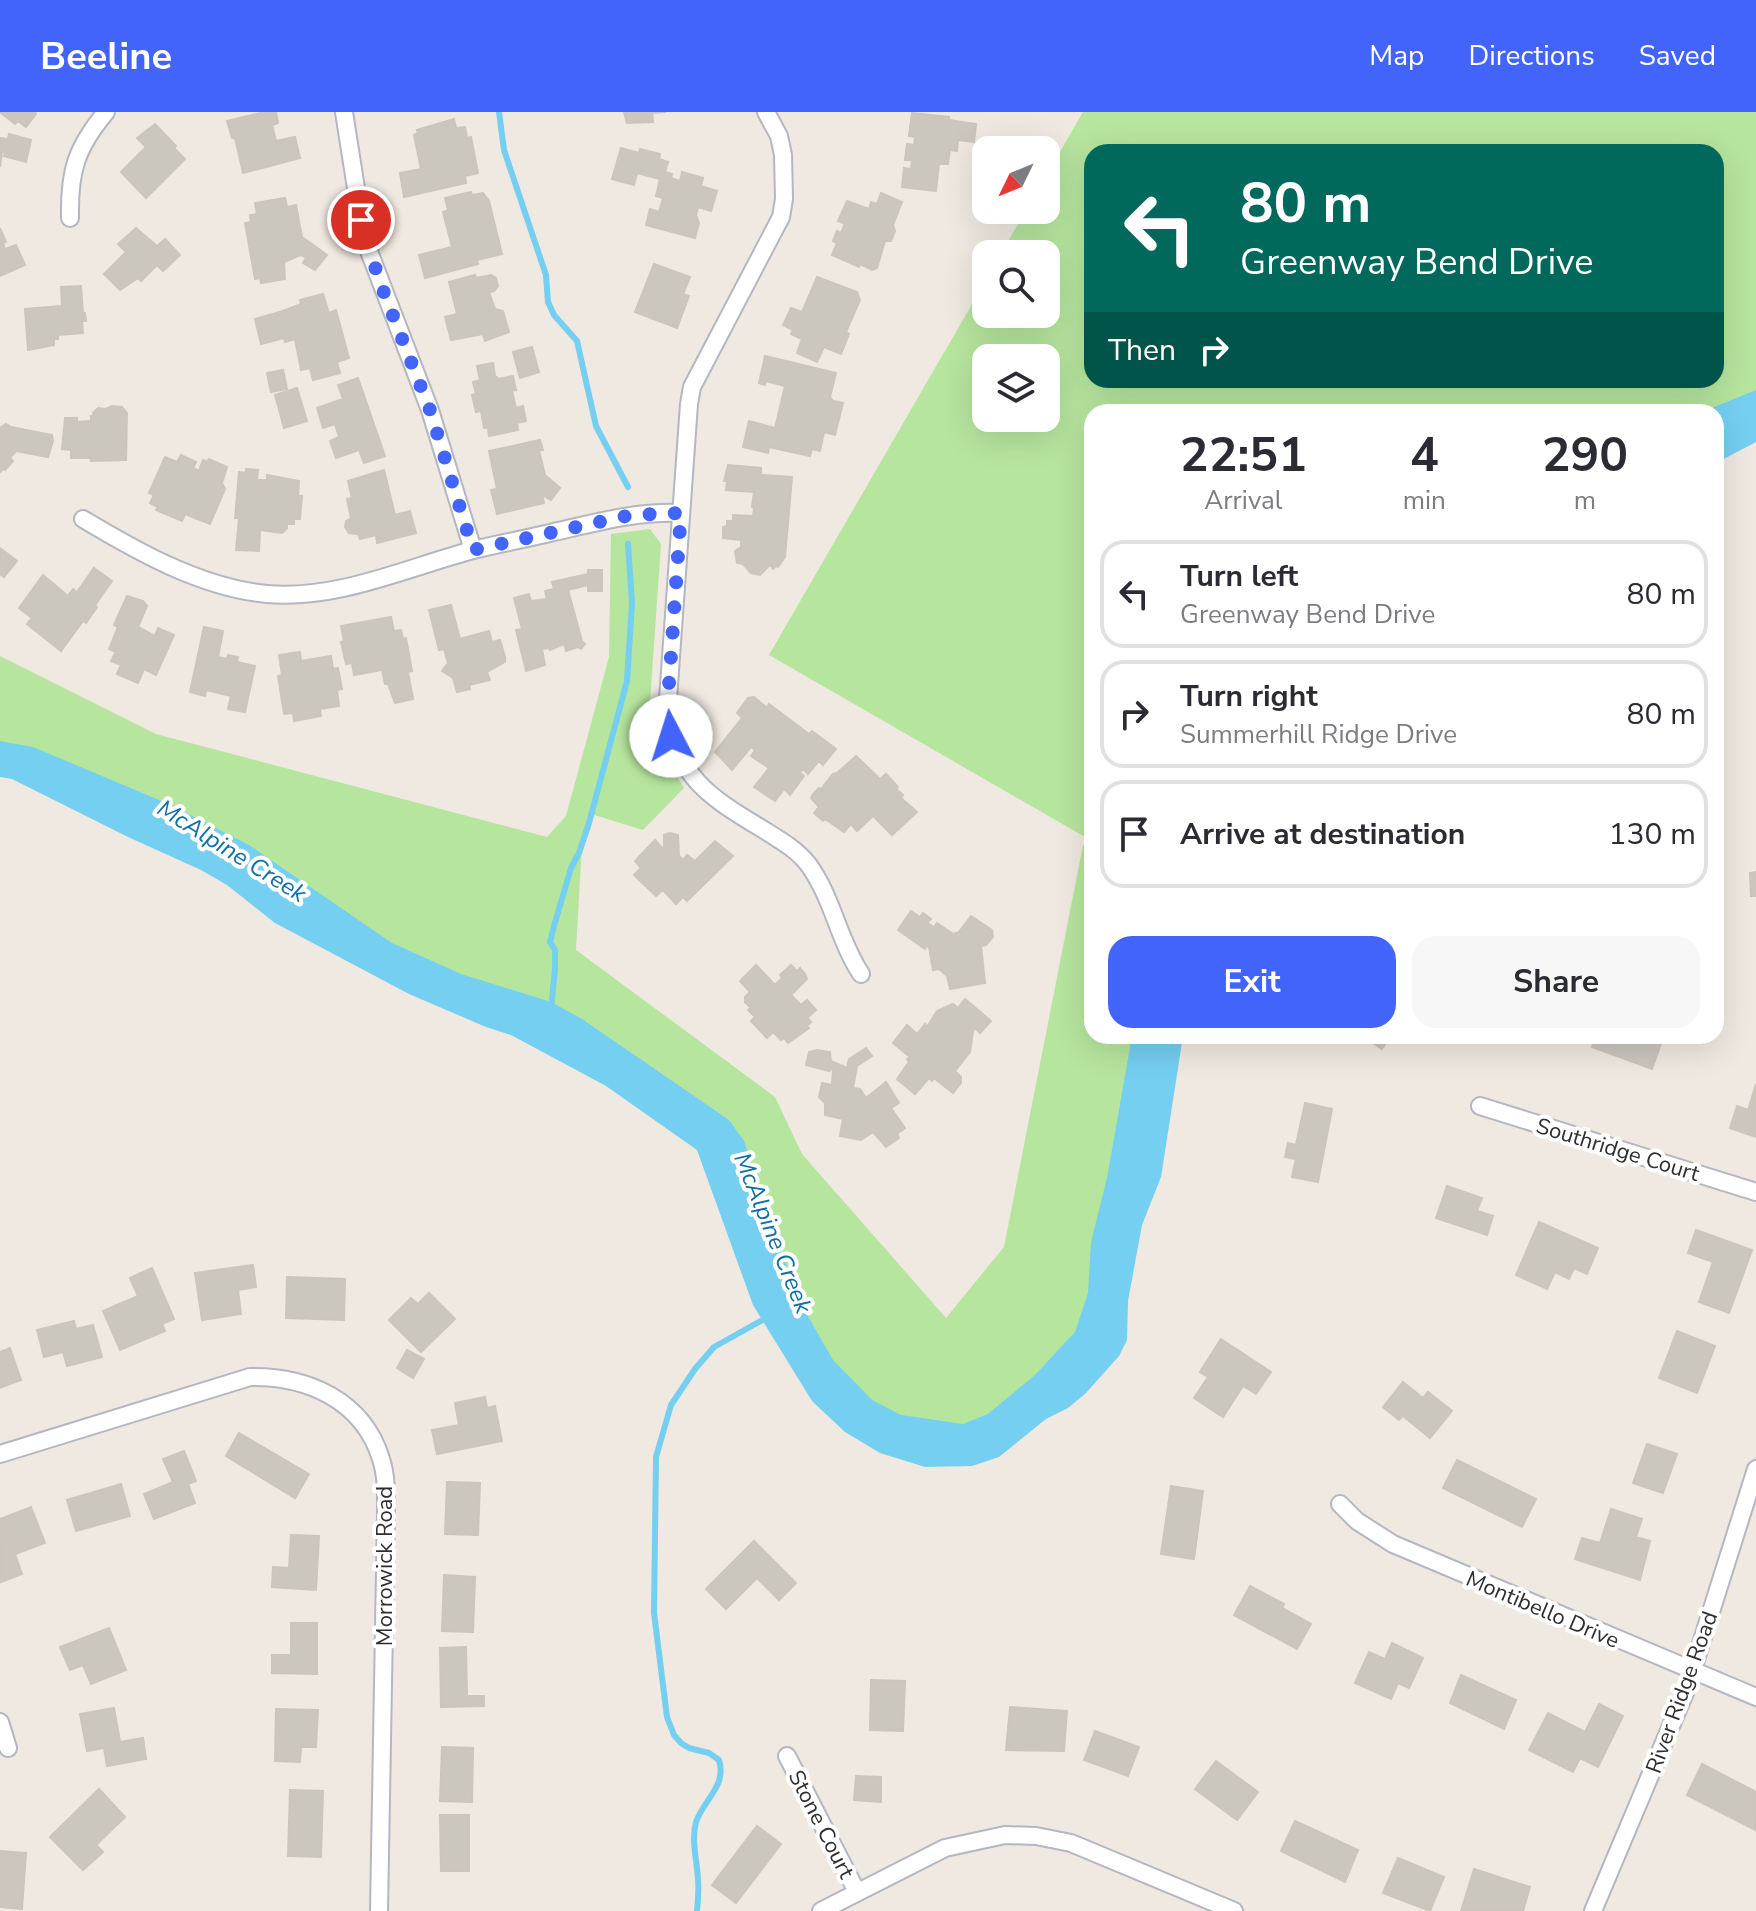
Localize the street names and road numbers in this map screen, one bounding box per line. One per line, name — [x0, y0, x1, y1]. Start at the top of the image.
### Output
street label: Southridge Court — [1532, 1111, 1703, 1189]
street label: Morrowick Road — [370, 1486, 400, 1646]
street label: Montibello Drive — [1461, 1564, 1624, 1656]
street label: River Ridge Road — [1639, 1607, 1725, 1777]
street label: Stone Court — [781, 1765, 861, 1884]

